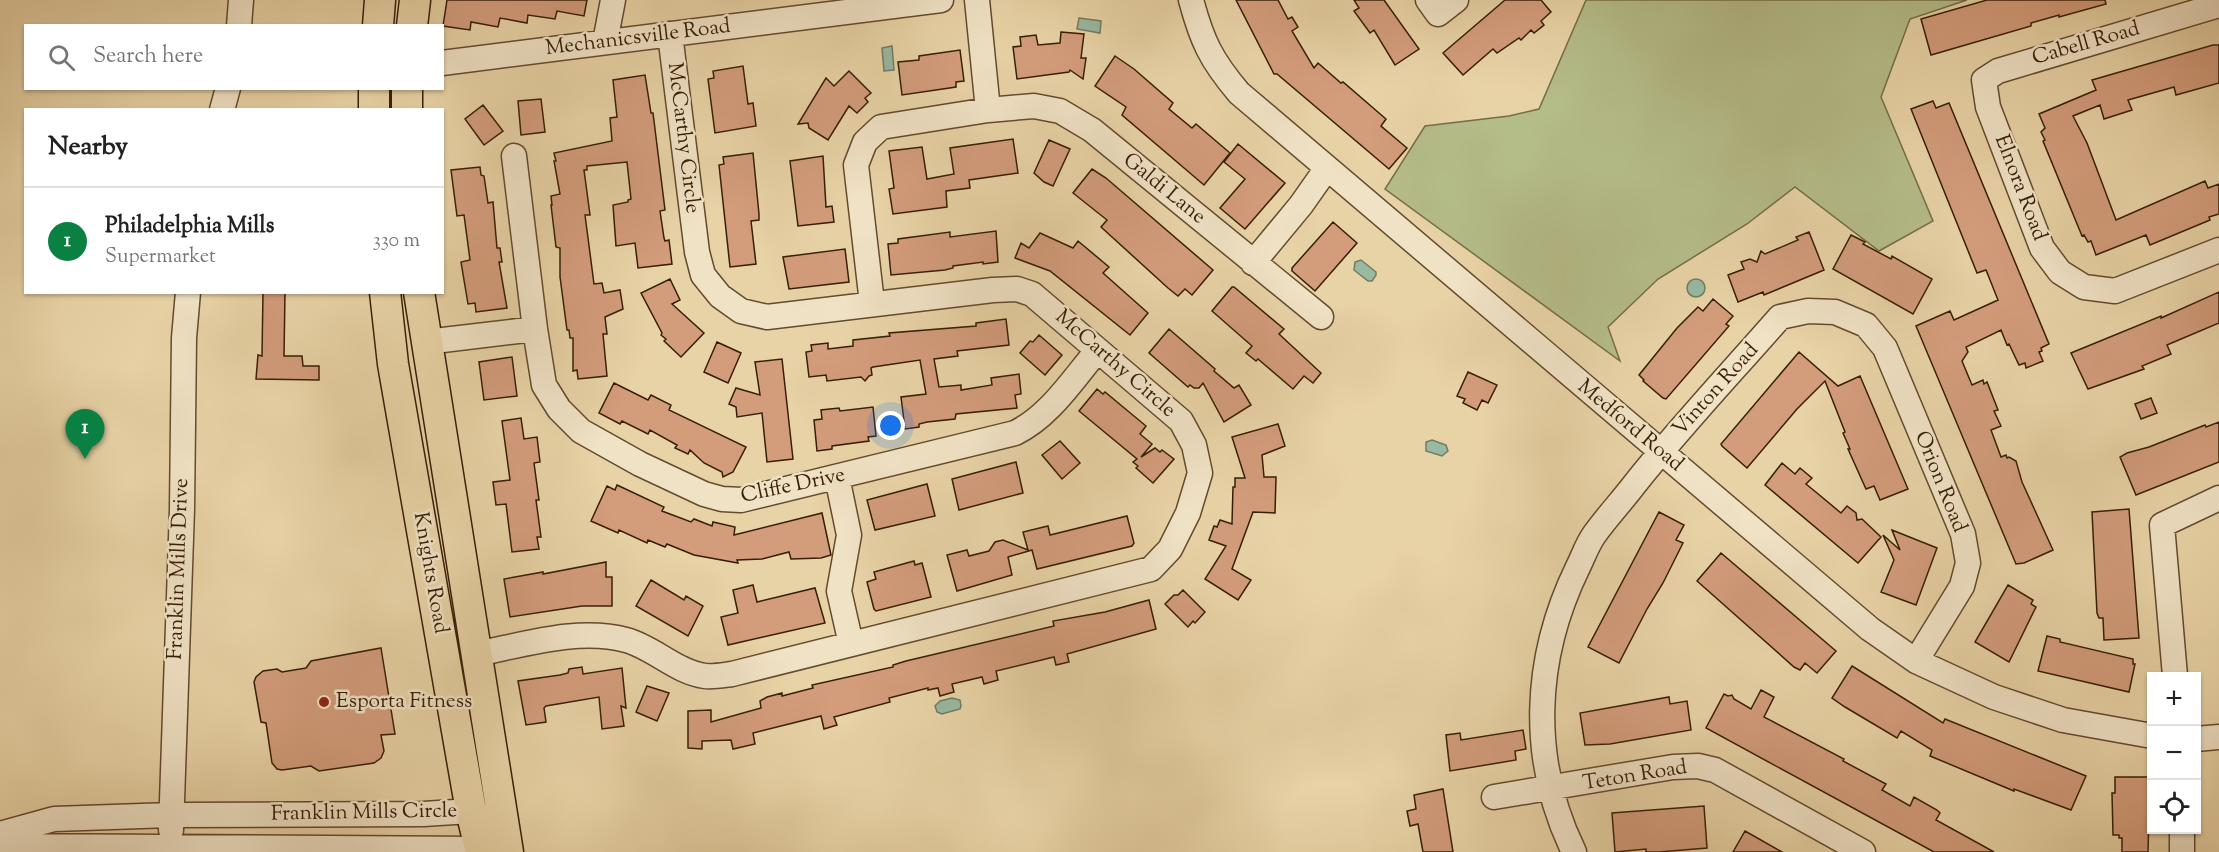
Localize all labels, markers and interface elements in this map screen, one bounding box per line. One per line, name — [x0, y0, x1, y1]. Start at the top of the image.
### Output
street label: Mechanicsville Road — [544, 12, 732, 64]
street label: Cabell Road — [2029, 14, 2143, 74]
search box — [24, 24, 444, 90]
icon: search — [45, 41, 78, 74]
text: Search here — [93, 41, 203, 73]
street label: McCarthy Circle — [659, 61, 707, 215]
text: Nearby — [48, 129, 128, 166]
street label: Elnora Road — [1986, 131, 2054, 246]
street label: Galdi Lane — [1116, 146, 1212, 232]
text: Philadelphia Mills — [105, 211, 274, 243]
text: 1 — [64, 227, 71, 256]
text: 330 m — [373, 227, 420, 256]
text: Supermarket — [105, 243, 216, 272]
street label: McCarthy Circle — [1048, 303, 1182, 425]
street label: Vinton Road — [1666, 337, 1766, 443]
street label: Medford Road — [1570, 373, 1690, 479]
pin: 1 — [66, 410, 104, 459]
your location — [876, 411, 905, 440]
street label: Orion Road — [1906, 427, 1974, 537]
street label: Cliffe Drive — [738, 460, 848, 512]
street label: Franklin Mills Drive — [161, 478, 197, 660]
street label: Knights Road — [405, 510, 455, 636]
map controls — [2147, 672, 2201, 834]
button: + — [2147, 672, 2201, 726]
place label: Esporta Fitness — [336, 687, 472, 717]
marker: Esporta Fitness — [317, 695, 331, 709]
button: − — [2147, 726, 2201, 780]
street label: Teton Road — [1581, 753, 1690, 799]
button: locate — [2147, 780, 2201, 834]
street label: Franklin Mills Circle — [271, 796, 457, 830]

